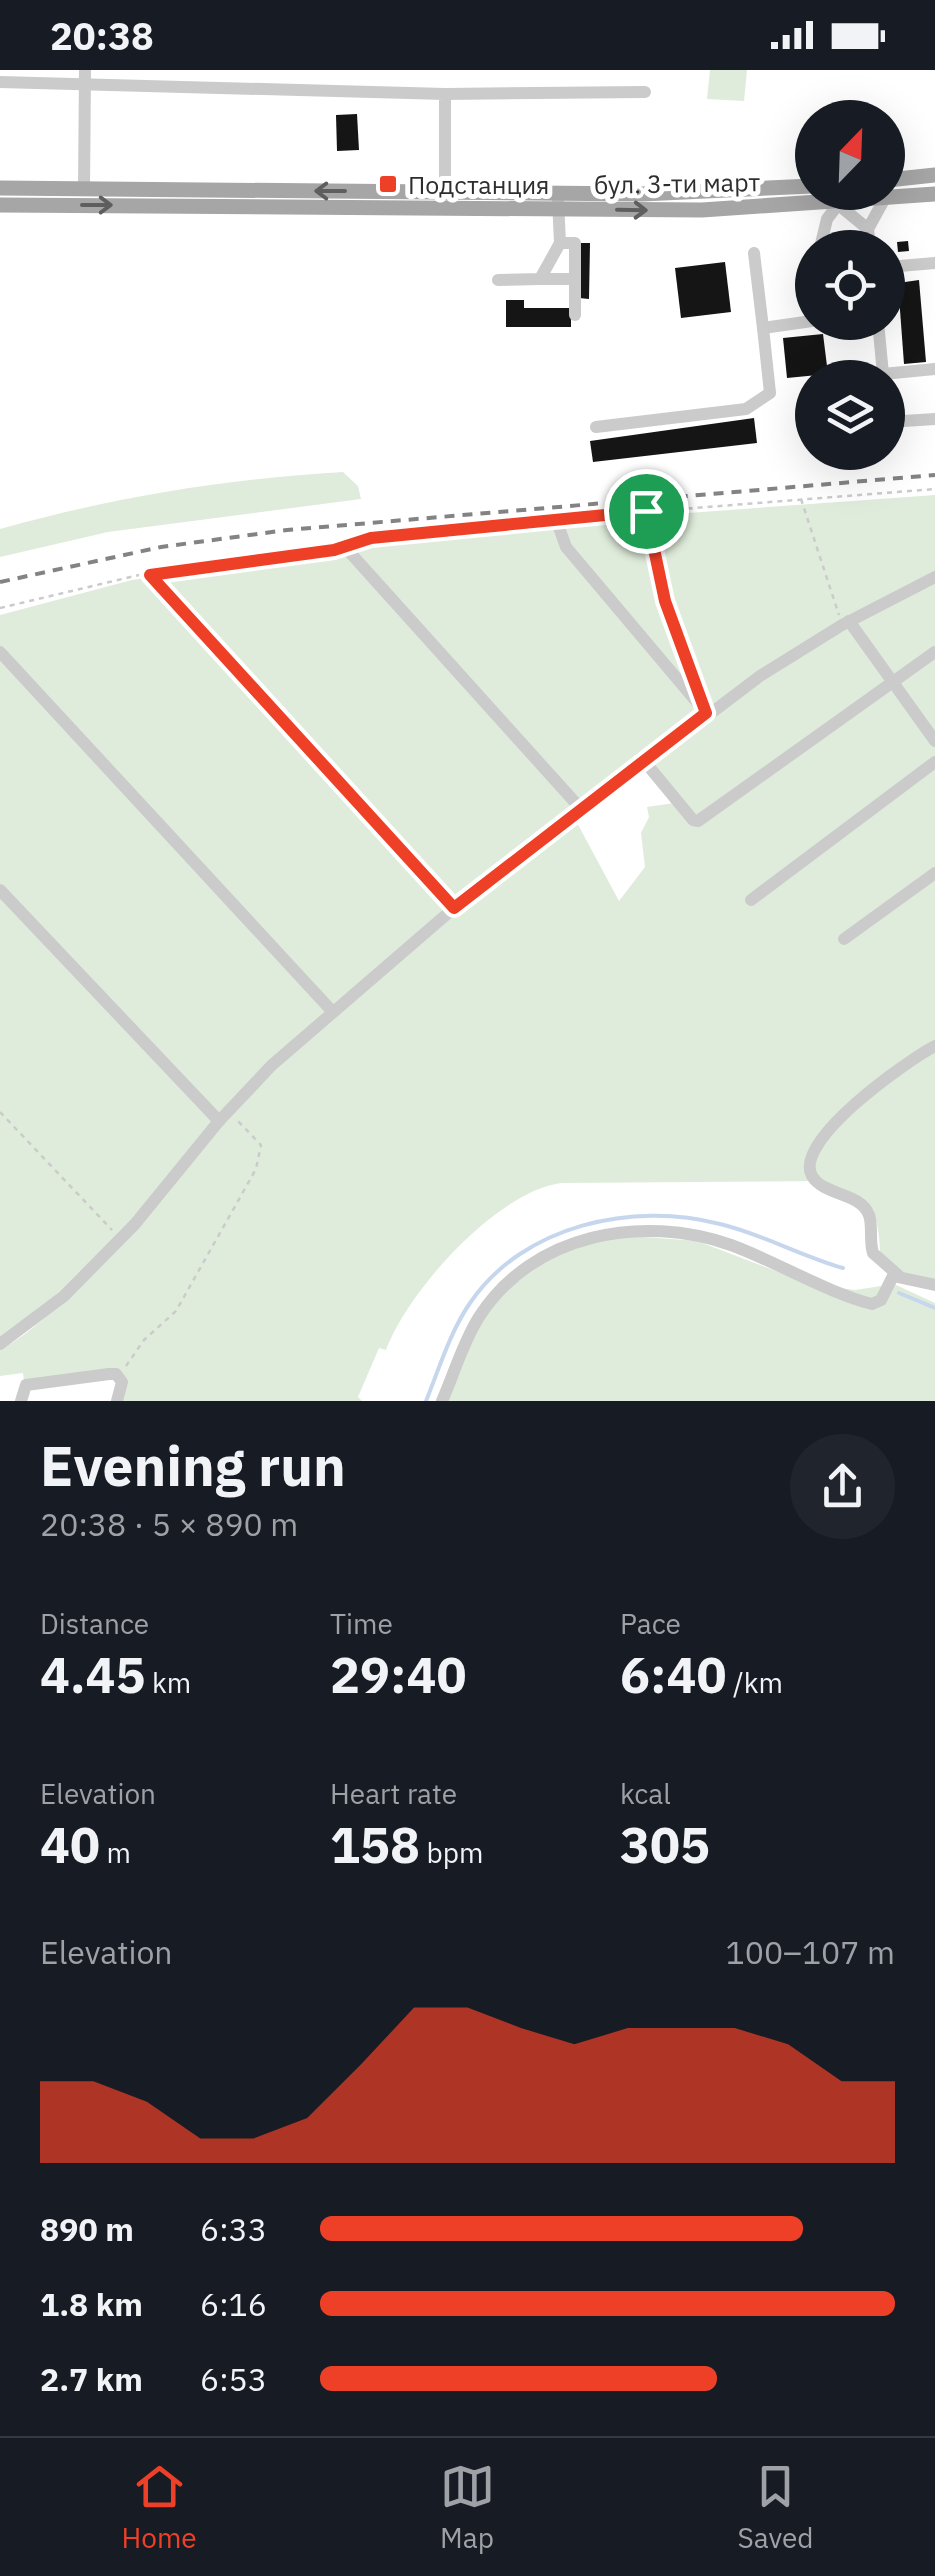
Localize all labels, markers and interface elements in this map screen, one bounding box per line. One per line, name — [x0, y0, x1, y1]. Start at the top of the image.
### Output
text: 20:38 — [50, 11, 154, 60]
north arrow — [795, 100, 905, 210]
map controls — [795, 100, 905, 470]
street label: бул. 3-ти март — [594, 165, 761, 201]
place label: Подстанция — [408, 168, 549, 201]
marker: Подстанция — [377, 173, 399, 195]
one-way arrow — [315, 182, 348, 200]
one-way arrow — [80, 196, 113, 214]
one-way arrow — [616, 200, 648, 220]
button: locate — [795, 230, 905, 340]
button: layers — [795, 360, 905, 470]
pin — [604, 469, 689, 554]
icon: arrive — [619, 484, 674, 539]
text: Evening run — [40, 1430, 346, 1501]
button: share — [790, 1434, 895, 1539]
text: 20:38 · 5 × 890 m — [40, 1503, 298, 1545]
text: Distance — [40, 1605, 149, 1642]
text: Time — [330, 1605, 393, 1642]
text: Pace — [620, 1605, 681, 1642]
text: 4.45 — [40, 1642, 146, 1707]
text: 29:40 — [330, 1642, 467, 1707]
text: 6:40 — [620, 1642, 727, 1707]
text: km — [146, 1664, 191, 1701]
text: /km — [727, 1664, 783, 1701]
text: Elevation — [40, 1775, 156, 1812]
text: Heart rate — [330, 1775, 457, 1812]
text: kcal — [620, 1775, 671, 1812]
text: 40 — [40, 1812, 100, 1877]
text: 158 — [330, 1812, 420, 1877]
text: 305 — [620, 1812, 710, 1877]
text: m — [100, 1834, 131, 1871]
text: bpm — [420, 1834, 484, 1871]
text: Elevation — [40, 1931, 173, 1973]
text: 100–107 m — [725, 1931, 895, 1973]
text: 890 m — [40, 2208, 134, 2250]
text: 6:33 — [200, 2208, 267, 2250]
text: 1.8 km — [40, 2283, 143, 2325]
text: 6:16 — [200, 2283, 267, 2325]
text: 2.7 km — [40, 2358, 143, 2400]
text: 6:53 — [200, 2358, 267, 2400]
tab: Home — [121, 2459, 197, 2556]
tab: Map — [440, 2459, 495, 2556]
tab: Saved — [737, 2459, 814, 2556]

